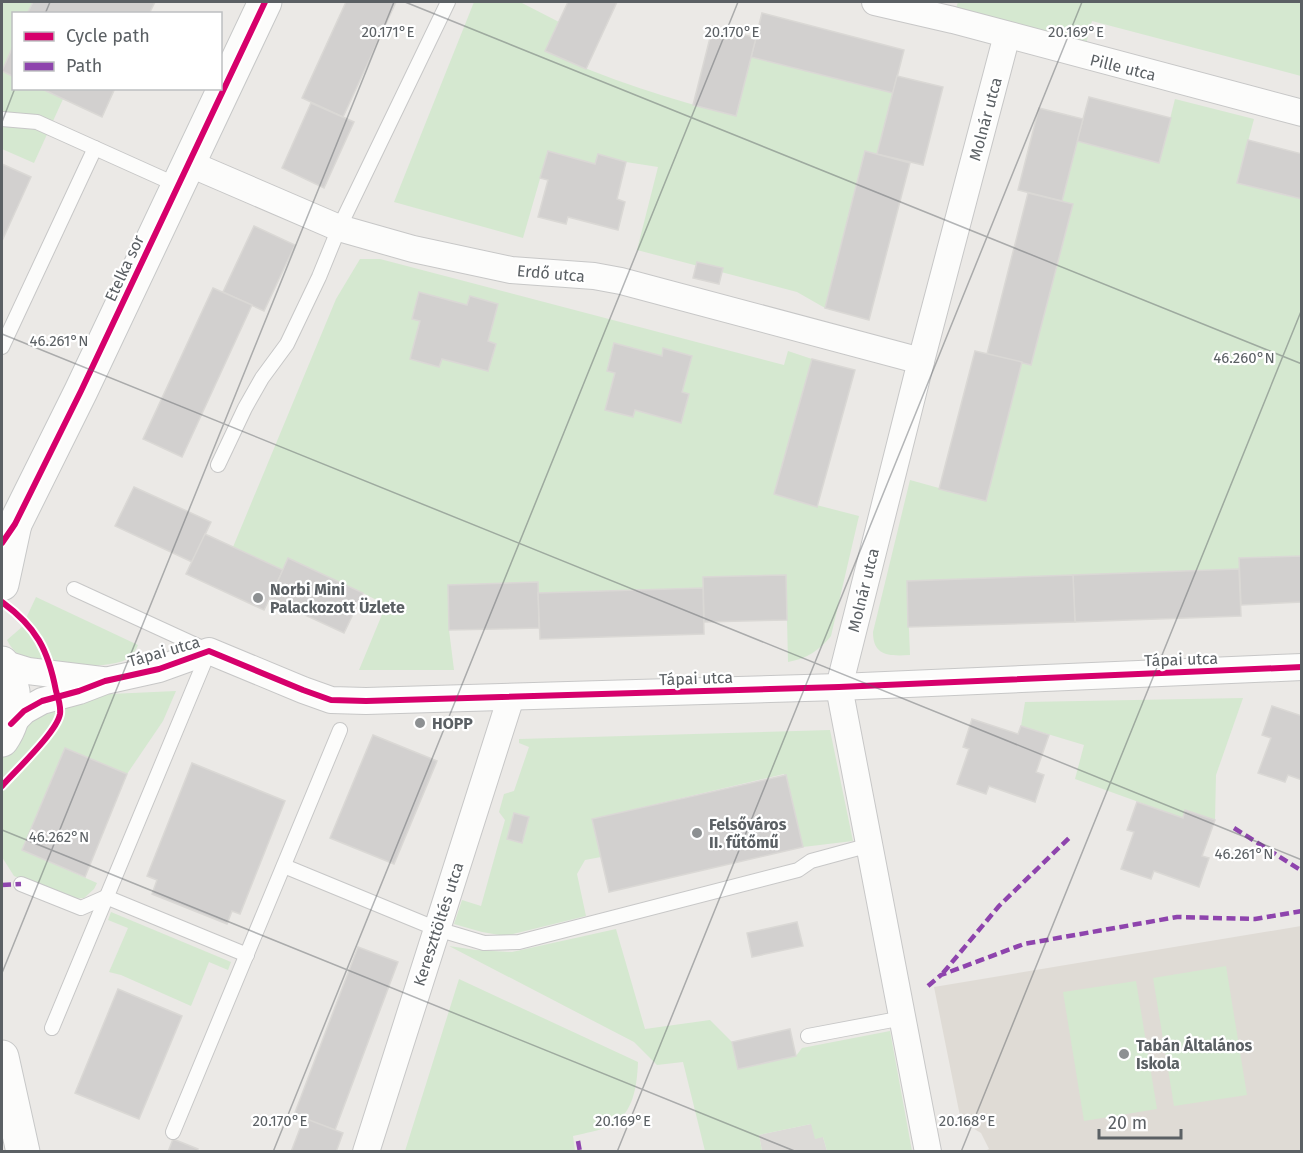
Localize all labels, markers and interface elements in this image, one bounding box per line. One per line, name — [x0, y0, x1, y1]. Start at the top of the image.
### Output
legend — [12, 12, 222, 90]
text: 20.171°E — [361, 23, 415, 41]
text: 20.170°E — [704, 23, 760, 41]
text: 20.169°E — [1048, 23, 1104, 41]
text: Cycle path — [66, 25, 150, 47]
street label: Pille utca — [1088, 50, 1158, 85]
text: Path — [66, 55, 102, 77]
street label: Molnár utca — [965, 75, 1006, 163]
street label: Etelka sor — [101, 231, 148, 304]
street label: Erdő utca — [516, 261, 586, 286]
text: 46.261°N — [30, 332, 88, 350]
text: 46.260°N — [1213, 349, 1275, 367]
street label: Molnár utca — [844, 546, 883, 634]
place label: Norbi Mini Palackozott Üzlete — [270, 580, 405, 617]
marker: Norbi Mini Palackozott Üzlete — [251, 591, 265, 605]
street label: Tápai utca — [126, 632, 202, 671]
street label: Tápai utca — [1144, 649, 1218, 670]
street label: Tápai utca — [659, 668, 733, 689]
place label: HOPP — [432, 714, 473, 733]
marker: HOPP — [413, 716, 427, 730]
place label: Felsőváros II. fűtőmű — [709, 815, 787, 852]
marker: Felsőváros II. fűtőmű — [690, 826, 704, 840]
text: 46.262°N — [29, 828, 89, 846]
text: 46.261°N — [1215, 845, 1273, 863]
street label: Kereszttöltés utca — [409, 860, 467, 989]
place label: Tabán Általános Iskola — [1136, 1035, 1253, 1073]
marker: Tabán Általános Iskola — [1117, 1047, 1131, 1061]
scale bar — [1099, 1102, 1182, 1140]
text: 20.170°E — [252, 1112, 308, 1130]
text: 20.169°E — [595, 1112, 651, 1130]
text: 20.168°E — [939, 1112, 995, 1130]
text: 20 m — [1108, 1112, 1147, 1134]

